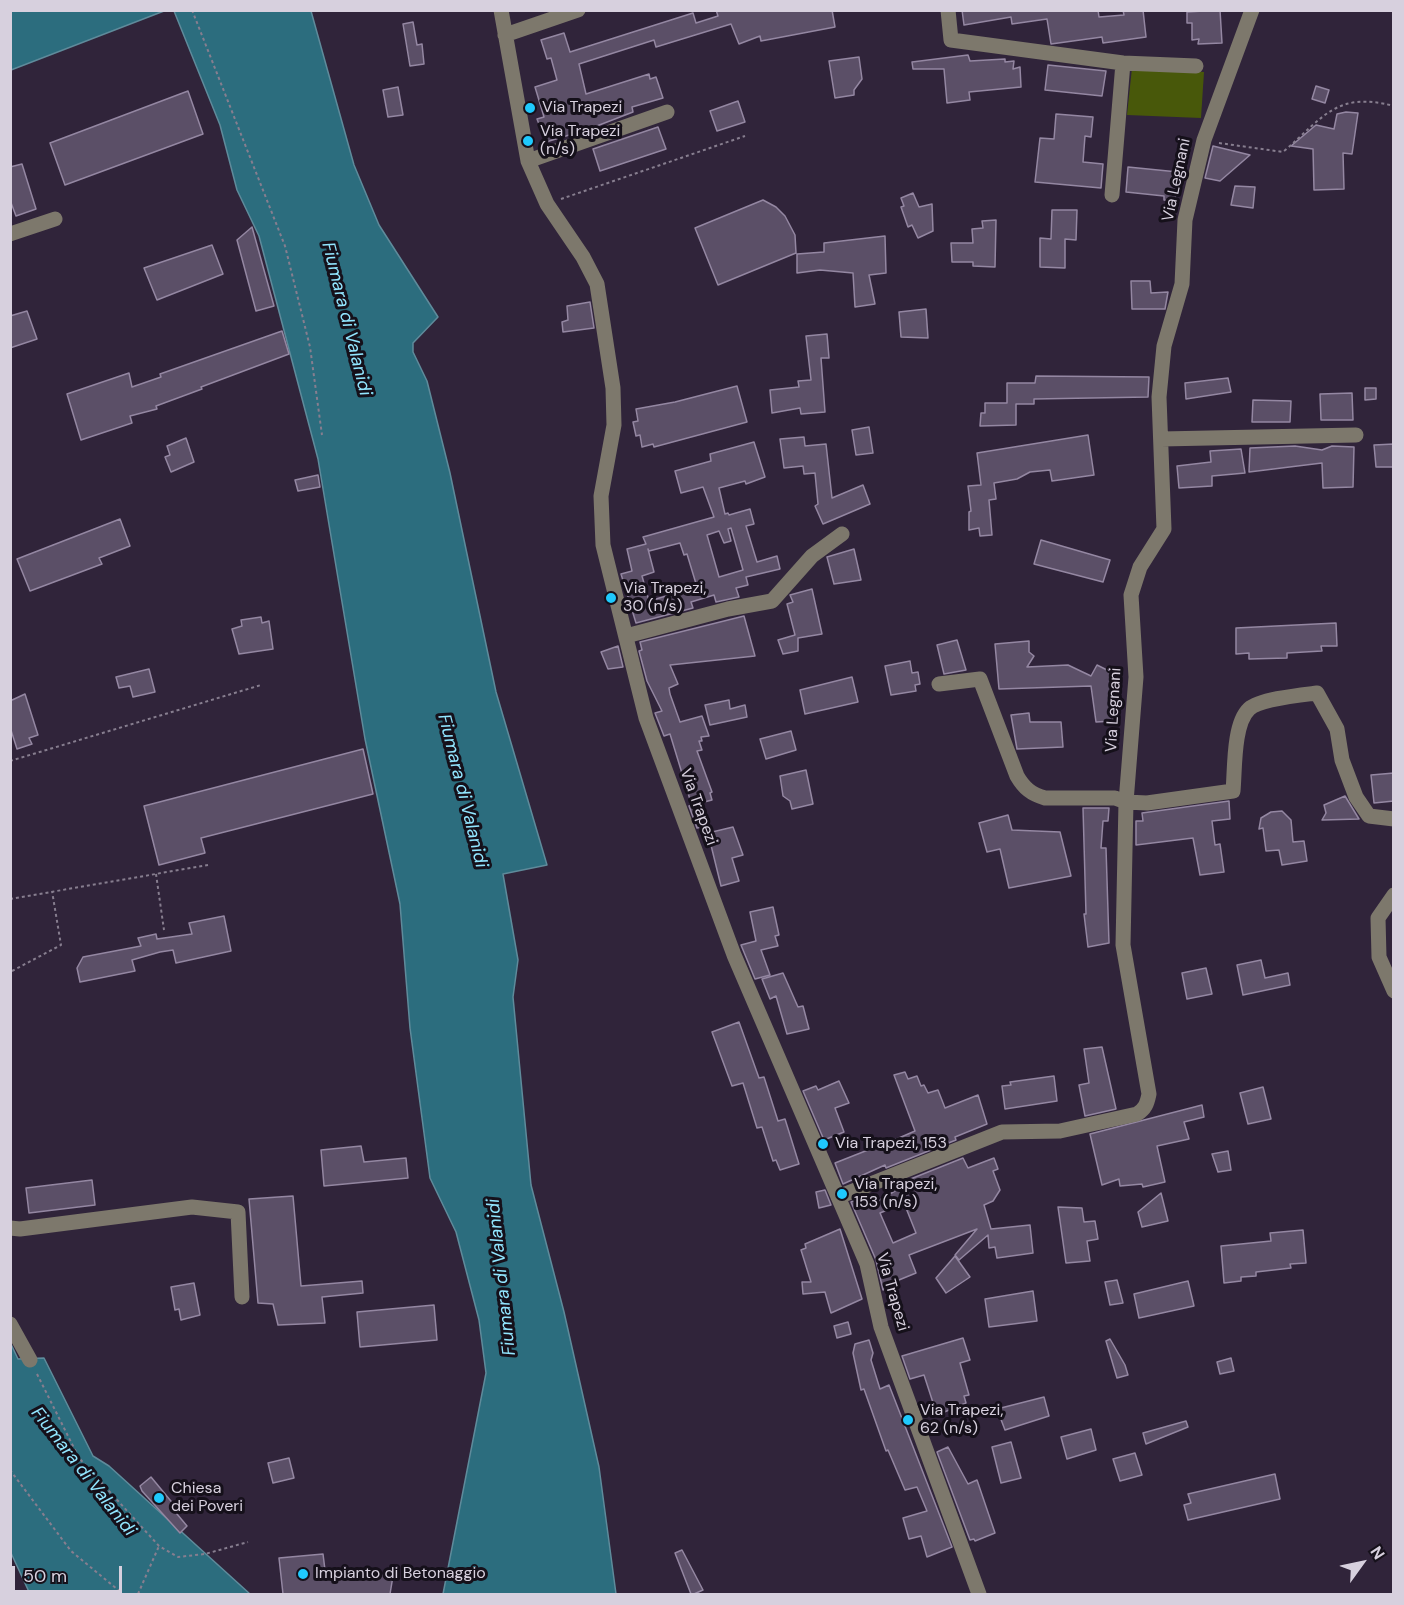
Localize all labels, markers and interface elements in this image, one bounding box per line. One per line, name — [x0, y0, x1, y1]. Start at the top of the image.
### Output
place label: Via Trapezi — [542, 98, 622, 118]
marker: Via Trapezi — [523, 101, 537, 115]
place label: Via Trapezi (n/s) — [540, 122, 620, 160]
marker: Via Trapezi (n/s) — [521, 134, 535, 148]
street label: Via Legnani — [1159, 137, 1195, 223]
water label: Fiumara di Valanidi — [316, 240, 376, 398]
place label: Via Trapezi, 30 (n/s) — [623, 579, 706, 617]
marker: Via Trapezi, 30 (n/s) — [604, 591, 618, 605]
street label: Via Legnani — [1102, 667, 1126, 753]
water label: Fiumara di Valanidi — [432, 712, 492, 870]
street label: Via Trapezi — [675, 766, 721, 848]
place label: Via Trapezi, 153 — [835, 1134, 947, 1154]
marker: Via Trapezi, 153 — [816, 1137, 830, 1151]
place label: Via Trapezi, 153 (n/s) — [854, 1175, 937, 1213]
marker: Via Trapezi, 153 (n/s) — [835, 1187, 849, 1201]
water label: Fiumara di Valanidi — [483, 1197, 521, 1357]
street label: Via Trapezi — [872, 1251, 912, 1333]
place label: Via Trapezi, 62 (n/s) — [920, 1401, 1003, 1439]
water label: Fiumara di Valanidi — [26, 1403, 140, 1541]
marker: Via Trapezi, 62 (n/s) — [901, 1413, 915, 1427]
place label: Chiesa dei Poveri — [171, 1479, 243, 1517]
marker: Chiesa dei Poveri — [152, 1491, 166, 1505]
north arrow — [1332, 1533, 1392, 1593]
text: N — [1366, 1542, 1389, 1564]
scale bar — [15, 1554, 124, 1592]
text: 50 m — [23, 1564, 67, 1588]
place label: Impianto di Betonaggio — [315, 1564, 486, 1584]
marker: Impianto di Betonaggio — [296, 1567, 310, 1581]

